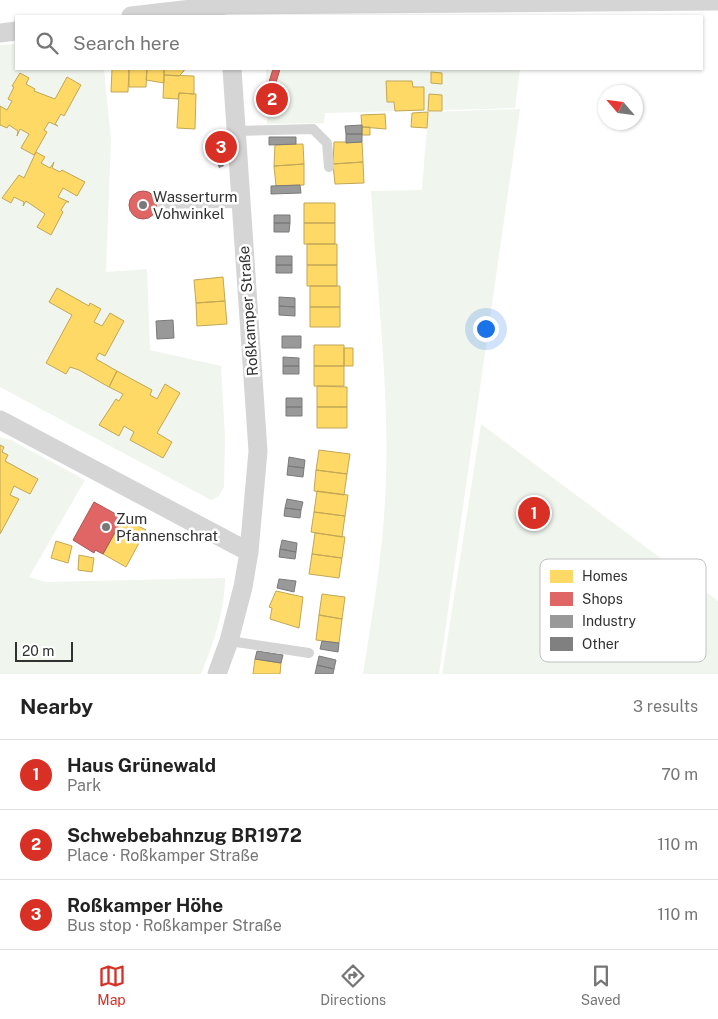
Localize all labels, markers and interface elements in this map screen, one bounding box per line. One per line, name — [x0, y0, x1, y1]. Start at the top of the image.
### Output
search box — [15, 15, 703, 70]
icon: search — [33, 29, 61, 57]
text: Search here — [73, 32, 180, 54]
pin: 2 — [256, 80, 288, 118]
north arrow — [598, 85, 643, 130]
pin: 3 — [205, 128, 237, 166]
place label: Wasserturm Vohwinkel — [153, 188, 238, 222]
marker: Wasserturm Vohwinkel — [137, 199, 149, 211]
street label: Roßkamper Straße — [235, 245, 261, 377]
your location — [473, 316, 499, 342]
pin: 1 — [518, 494, 550, 532]
place label: Zum Pfannenschrat — [116, 510, 218, 544]
marker: Zum Pfannenschrat — [100, 521, 112, 533]
legend — [540, 559, 706, 662]
text: Homes — [582, 568, 628, 584]
text: Shops — [582, 591, 623, 607]
text: Industry — [582, 613, 637, 629]
text: Other — [582, 636, 619, 652]
scale bar — [15, 639, 72, 662]
text: 20 m — [22, 643, 54, 659]
text: Nearby — [20, 694, 93, 719]
text: 3 results — [633, 697, 698, 716]
text: Haus Grünewald — [67, 754, 216, 776]
text: 1 — [33, 765, 39, 784]
text: 70 m — [661, 765, 698, 784]
text: Park — [67, 776, 101, 795]
text: Schwebebahnzug BR1972 — [67, 824, 302, 846]
text: 2 — [31, 835, 41, 854]
text: 110 m — [657, 835, 698, 854]
text: Place · Roßkamper Straße — [67, 846, 259, 865]
text: Roßkamper Höhe — [67, 894, 223, 916]
text: 3 — [31, 905, 41, 924]
text: 110 m — [657, 905, 698, 924]
text: Bus stop · Roßkamper Straße — [67, 916, 282, 935]
tab: Map — [97, 962, 126, 1008]
tab: Directions — [320, 962, 386, 1008]
tab: Saved — [581, 962, 621, 1008]

